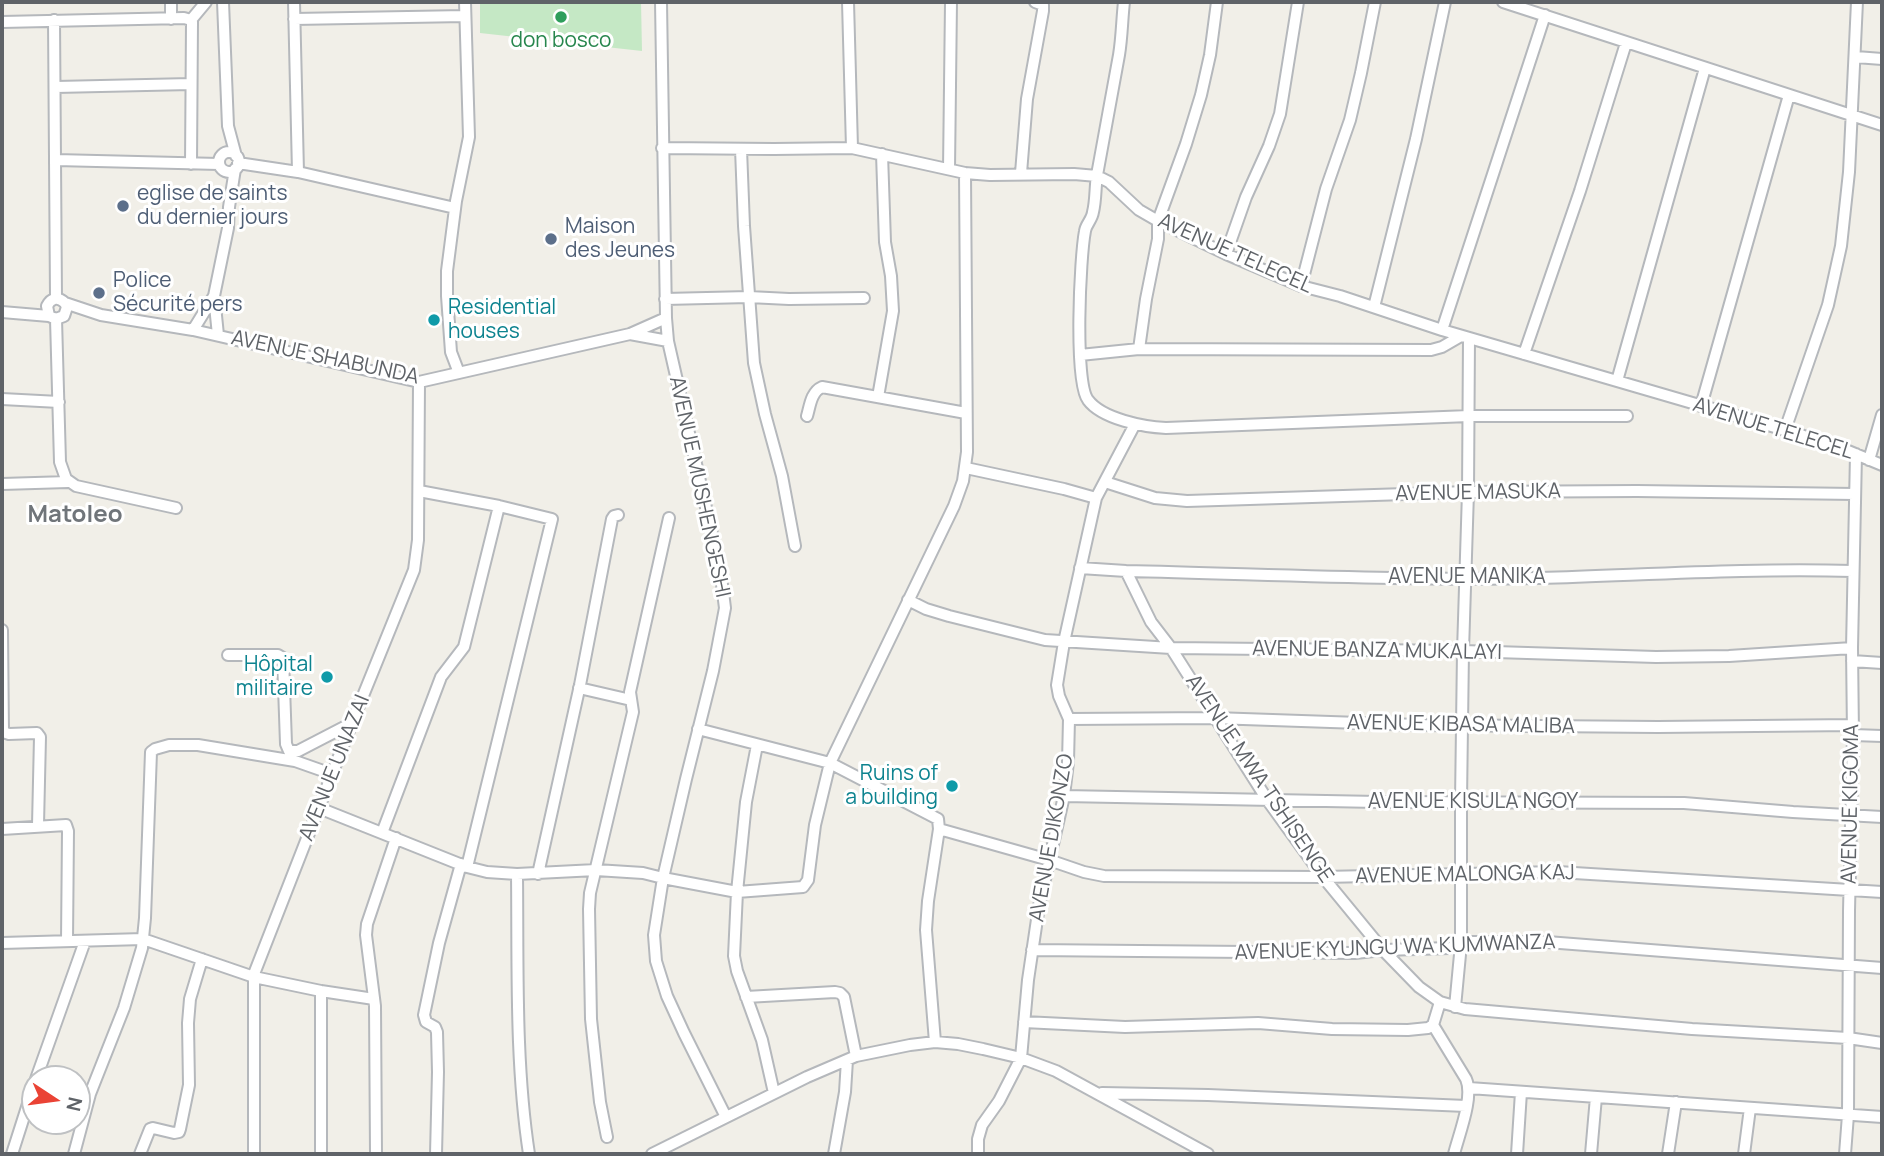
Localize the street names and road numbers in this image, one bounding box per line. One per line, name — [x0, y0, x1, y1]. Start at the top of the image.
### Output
street label: AVENUE TELECEL — [1154, 209, 1316, 299]
street label: AVENUE SHABUNDA — [229, 326, 421, 390]
street label: AVENUE MUSHENGESHI — [663, 374, 735, 600]
street label: AVENUE TELECEL — [1690, 393, 1856, 465]
street label: AVENUE MASUKA — [1395, 479, 1561, 507]
street label: AVENUE MANIKA — [1388, 564, 1546, 590]
street label: AVENUE BANZA MUKALAYI — [1252, 636, 1502, 666]
street label: AVENUE MWA TSHISENGE — [1180, 670, 1338, 888]
street label: AVENUE UNAZAI — [294, 691, 376, 845]
street label: AVENUE KIBASA MALIBA — [1347, 710, 1575, 740]
street label: AVENUE KIGOMA — [1837, 724, 1865, 884]
street label: AVENUE DIKONZO — [1025, 752, 1079, 924]
street label: AVENUE KISULA NGOY — [1368, 789, 1578, 815]
street label: AVENUE MALONGA KAJ — [1355, 860, 1575, 890]
street label: AVENUE KYUNGU WA KUMWANZA — [1234, 930, 1556, 966]

